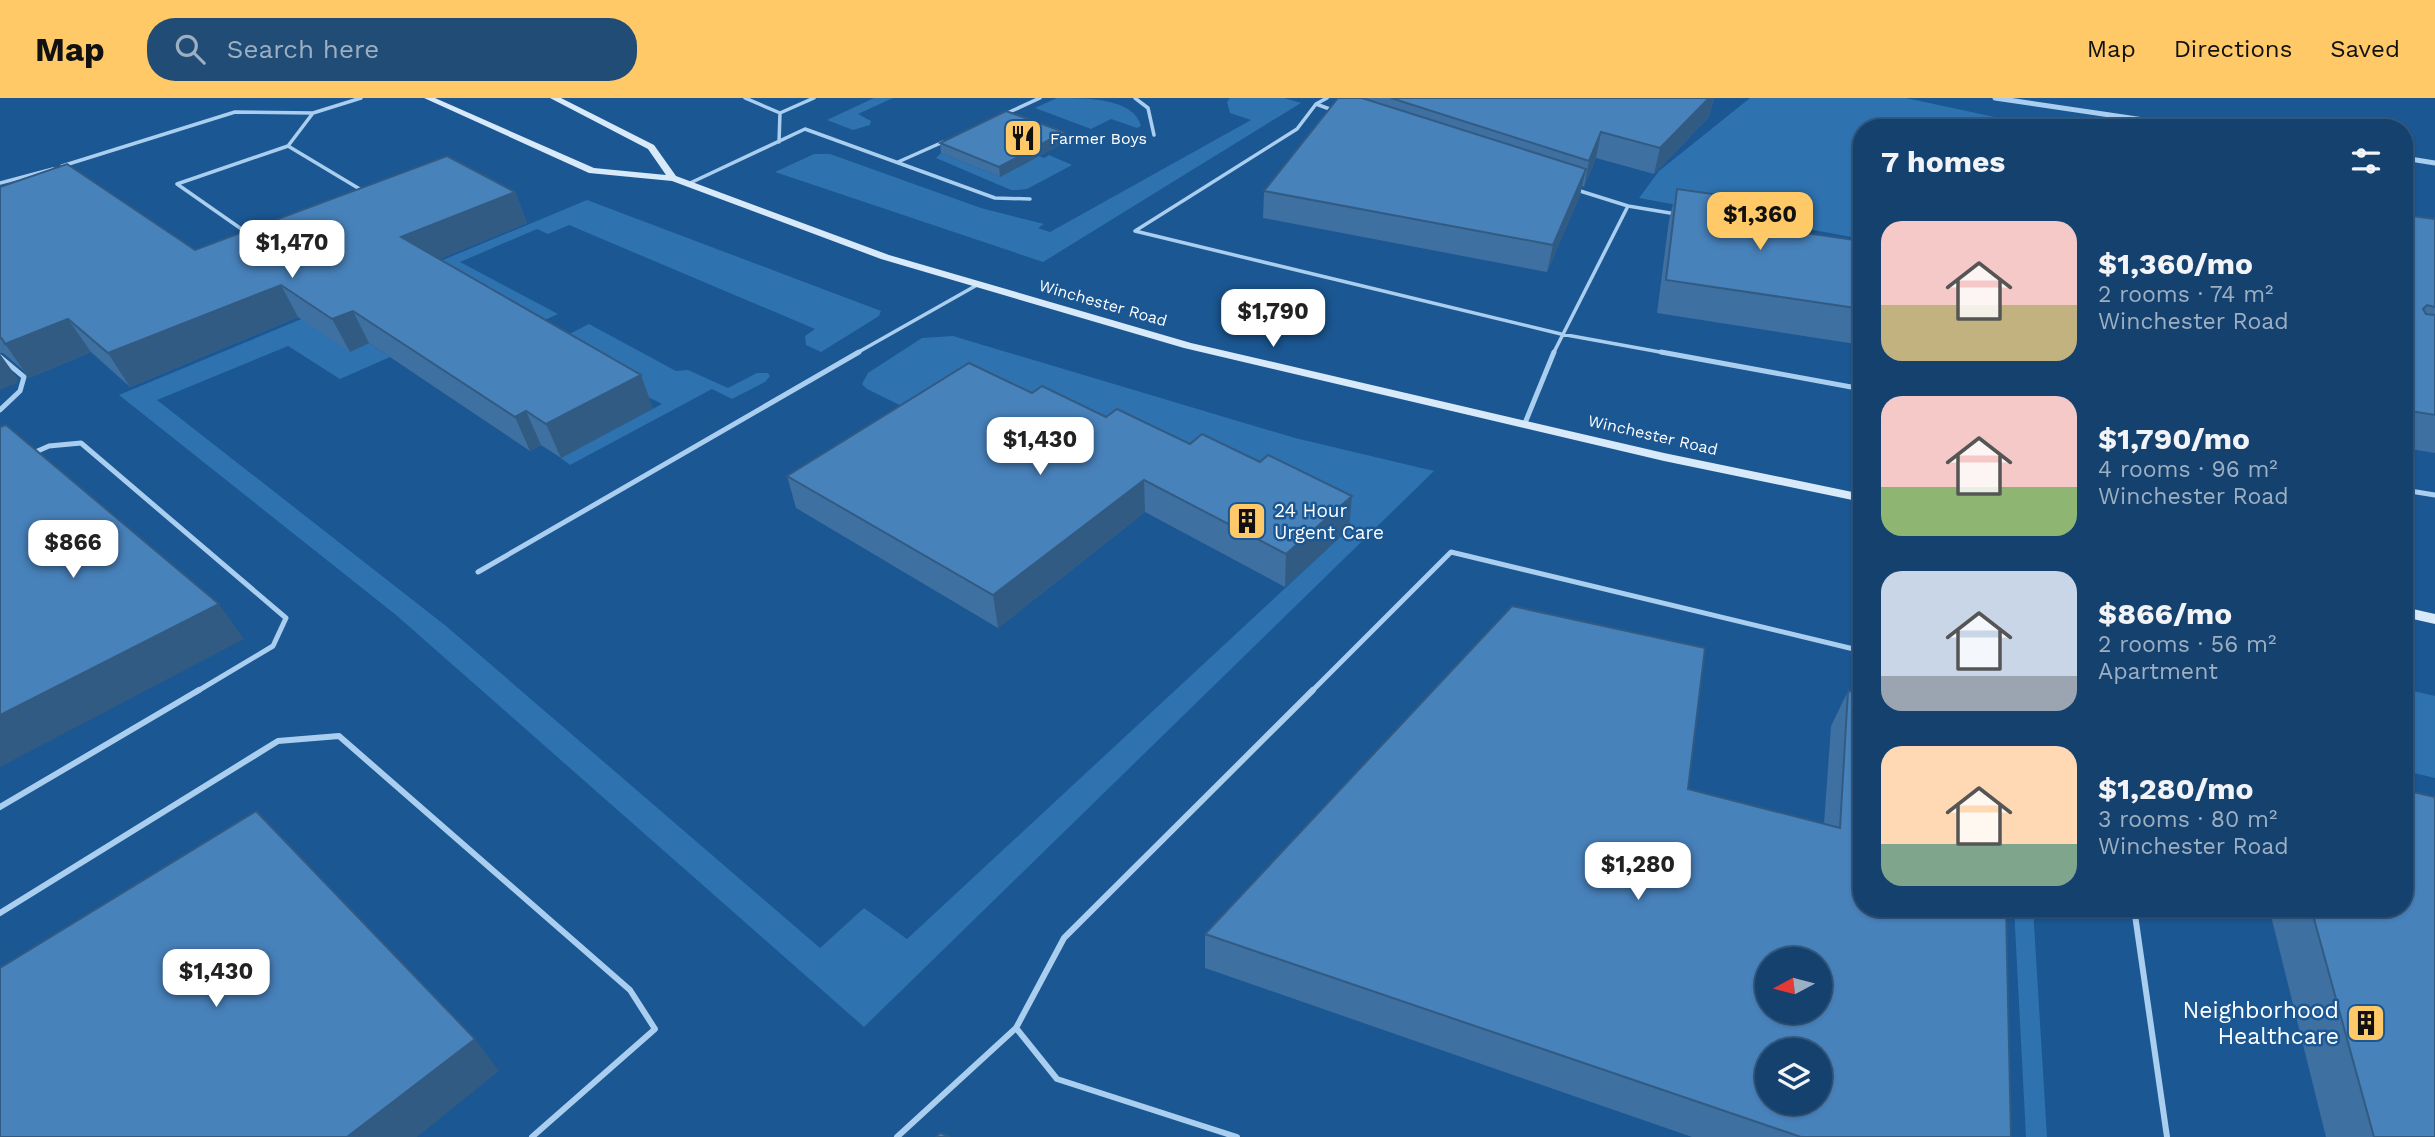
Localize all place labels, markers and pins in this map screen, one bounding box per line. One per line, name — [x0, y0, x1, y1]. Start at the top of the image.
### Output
restaurant icon: Farmer Boys — [1002, 117, 1044, 159]
place label: Farmer Boys — [1050, 129, 1147, 148]
pin: $1,360 — [1703, 192, 1817, 252]
pin: $1,470 — [235, 220, 349, 280]
pin: $1,790 — [1216, 289, 1330, 349]
pin: $1,430 — [983, 418, 1097, 477]
place label: 24 Hour Urgent Care — [1274, 499, 1384, 544]
building icon: 24 Hour Urgent Care — [1226, 500, 1268, 542]
pin: $866 — [32, 520, 114, 580]
pin: $1,280 — [1581, 842, 1695, 902]
pin: $1,430 — [159, 950, 273, 1009]
place label: Neighborhood Healthcare — [2183, 997, 2339, 1050]
building icon: Neighborhood Healthcare — [2345, 1002, 2387, 1044]

